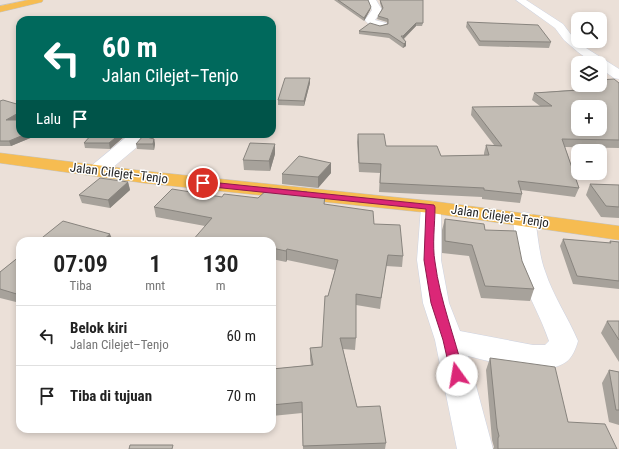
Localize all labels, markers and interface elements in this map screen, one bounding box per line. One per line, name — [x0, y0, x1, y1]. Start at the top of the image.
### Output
map controls — [571, 12, 607, 180]
button: search — [571, 12, 607, 48]
text: 60 m — [102, 31, 158, 64]
icon: left — [36, 32, 88, 84]
button: layers — [571, 56, 607, 92]
text: Jalan Cilejet–Tenjo — [102, 65, 239, 86]
button: + — [571, 100, 607, 136]
icon: arrive — [69, 108, 91, 130]
text: Lalu — [36, 110, 61, 128]
button: − — [571, 144, 607, 180]
street label: Jalan Cilejet–Tenjo — [69, 160, 169, 186]
pin — [186, 166, 220, 200]
icon: arrive — [192, 172, 214, 194]
street label: Jalan Cilejet–Tenjo — [450, 202, 550, 230]
text: 07:09 — [53, 250, 108, 278]
text: 1 — [149, 250, 161, 278]
text: 130 — [202, 250, 239, 278]
text: Tiba — [69, 278, 92, 293]
text: mnt — [145, 278, 165, 293]
text: m — [216, 278, 225, 293]
text: Belok kiri — [70, 319, 127, 337]
icon: left — [36, 325, 58, 347]
text: 60 m — [226, 327, 256, 345]
text: Jalan Cilejet–Tenjo — [70, 337, 169, 352]
position arrow — [436, 354, 478, 396]
icon: arrive — [36, 385, 58, 407]
text: Tiba di tujuan — [70, 387, 152, 405]
text: 70 m — [226, 387, 256, 405]

